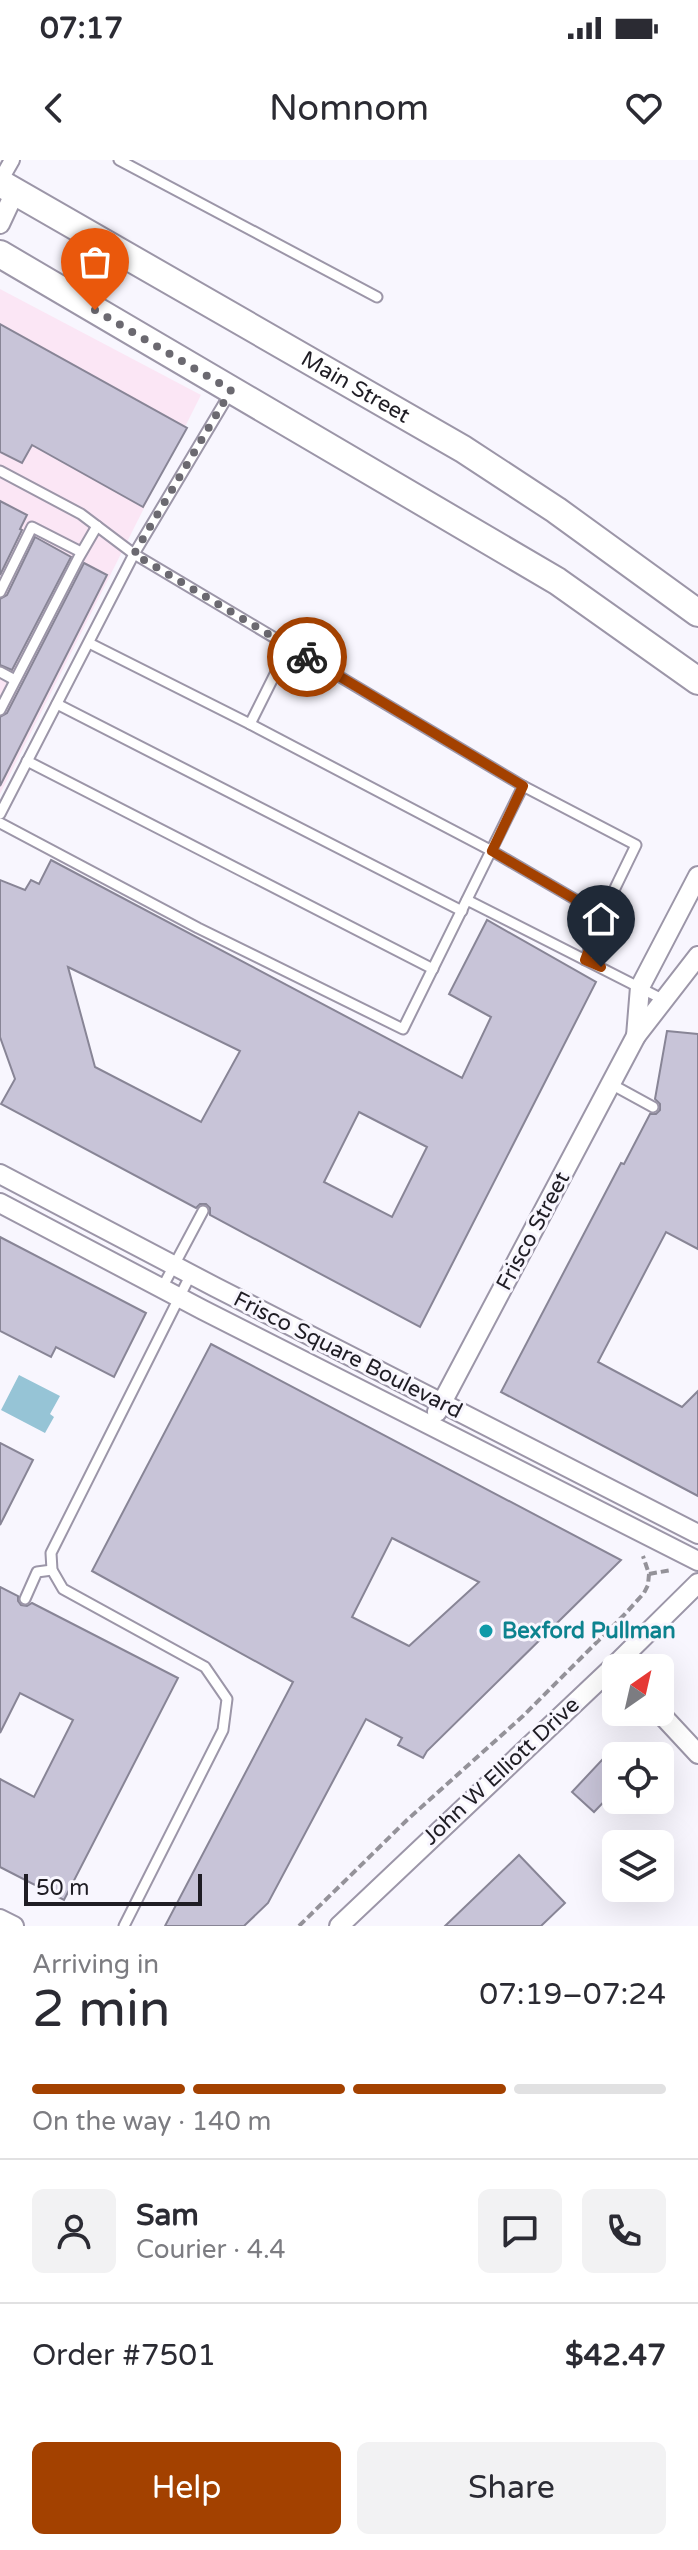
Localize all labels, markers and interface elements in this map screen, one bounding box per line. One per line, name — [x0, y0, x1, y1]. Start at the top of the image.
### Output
text: 07:17 — [40, 10, 123, 47]
icon: back — [32, 86, 76, 130]
icon: heart — [622, 86, 666, 130]
text: Nomnom — [269, 87, 429, 130]
pin — [61, 228, 129, 310]
icon: bag — [73, 240, 117, 284]
street label: Main Street — [296, 346, 415, 429]
courier — [267, 617, 347, 697]
icon: bike — [285, 635, 329, 679]
pin — [567, 885, 635, 967]
icon: home — [579, 897, 623, 941]
street label: Frisco Street — [491, 1167, 575, 1295]
street label: Frisco Square Boulevard — [229, 1286, 467, 1424]
place label: Bexford Pullman — [502, 1618, 676, 1644]
marker: Bexford Pullman — [477, 1622, 495, 1640]
north arrow — [602, 1654, 674, 1726]
map controls — [602, 1654, 674, 1902]
street label: John W Elliott Drive — [417, 1692, 585, 1850]
button: locate — [602, 1742, 674, 1814]
button: layers — [602, 1830, 674, 1902]
scale bar — [24, 1870, 202, 1906]
text: 50 m — [36, 1875, 90, 1901]
text: Arriving in — [32, 1949, 159, 1980]
text: 07:19–07:24 — [479, 1976, 666, 2013]
text: 2 min — [32, 1978, 171, 2041]
text: On the way · 140 m — [32, 2106, 271, 2137]
button: person — [32, 2189, 116, 2273]
button: chat — [478, 2189, 562, 2273]
button: phone — [582, 2189, 666, 2273]
text: Sam — [136, 2197, 199, 2234]
text: Courier · 4.4 — [136, 2234, 286, 2265]
text: Order #7501 — [32, 2337, 216, 2374]
text: $42.47 — [565, 2337, 666, 2374]
button: Help — [32, 2442, 341, 2534]
button: Share — [357, 2442, 666, 2534]

